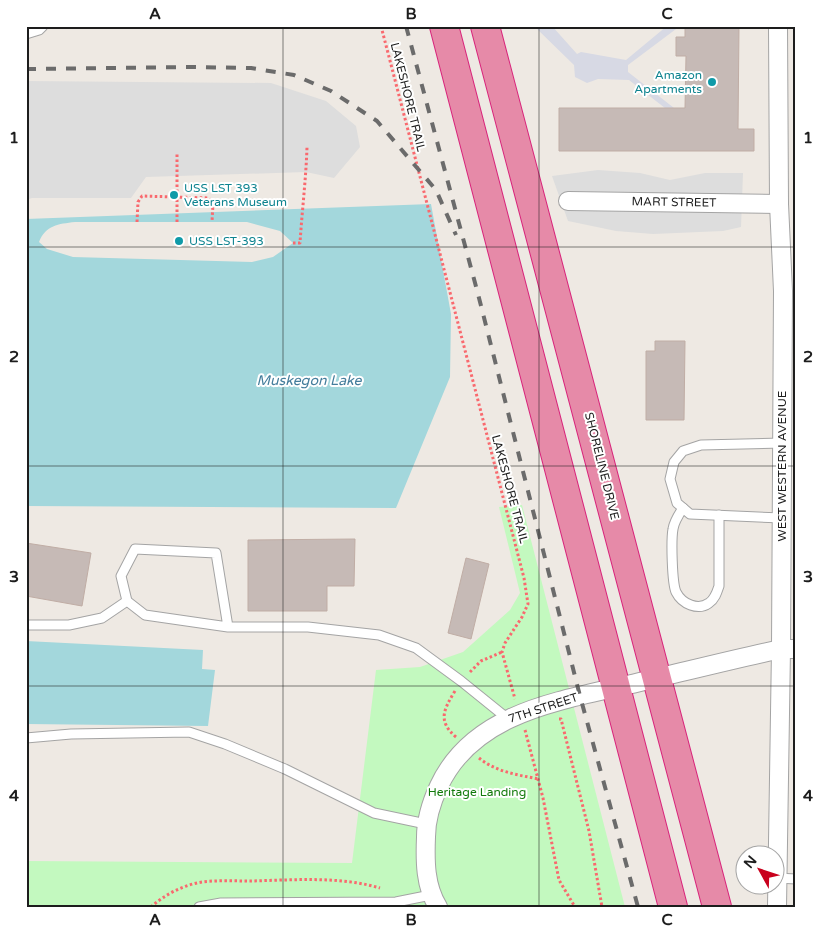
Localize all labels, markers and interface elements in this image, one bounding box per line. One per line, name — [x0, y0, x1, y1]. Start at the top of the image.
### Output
text: A — [149, 4, 161, 24]
text: B — [405, 4, 417, 24]
text: C — [661, 4, 673, 24]
street label: LAKESHORE TRAIL — [388, 41, 428, 153]
place label: Amazon Apartments — [634, 68, 702, 96]
marker: Amazon Apartments — [706, 76, 718, 88]
text: 1 — [9, 128, 19, 148]
text: 1 — [803, 128, 813, 148]
place label: USS LST 393 Veterans Museum — [184, 181, 287, 209]
marker: USS LST 393 Veterans Museum — [168, 189, 180, 201]
street label: MART STREET — [631, 194, 717, 210]
place label: USS LST-393 — [189, 234, 264, 248]
marker: USS LST-393 — [173, 235, 185, 247]
text: 2 — [9, 347, 19, 367]
text: 2 — [803, 347, 813, 367]
water label: Muskegon Lake — [257, 372, 363, 389]
street label: WEST WESTERN AVENUE — [775, 390, 789, 541]
street label: SHORELINE DRIVE — [582, 411, 622, 521]
street label: LAKESHORE TRAIL — [489, 433, 531, 545]
text: 3 — [9, 567, 19, 587]
text: 3 — [803, 567, 813, 587]
street label: 7TH STREET — [506, 690, 580, 726]
park label: Heritage Landing — [428, 785, 526, 799]
text: 4 — [9, 786, 19, 806]
text: 4 — [803, 786, 813, 806]
north arrow — [734, 846, 784, 896]
text: N — [740, 852, 761, 872]
text: A — [149, 910, 161, 930]
text: B — [405, 910, 417, 930]
text: C — [661, 910, 673, 930]

